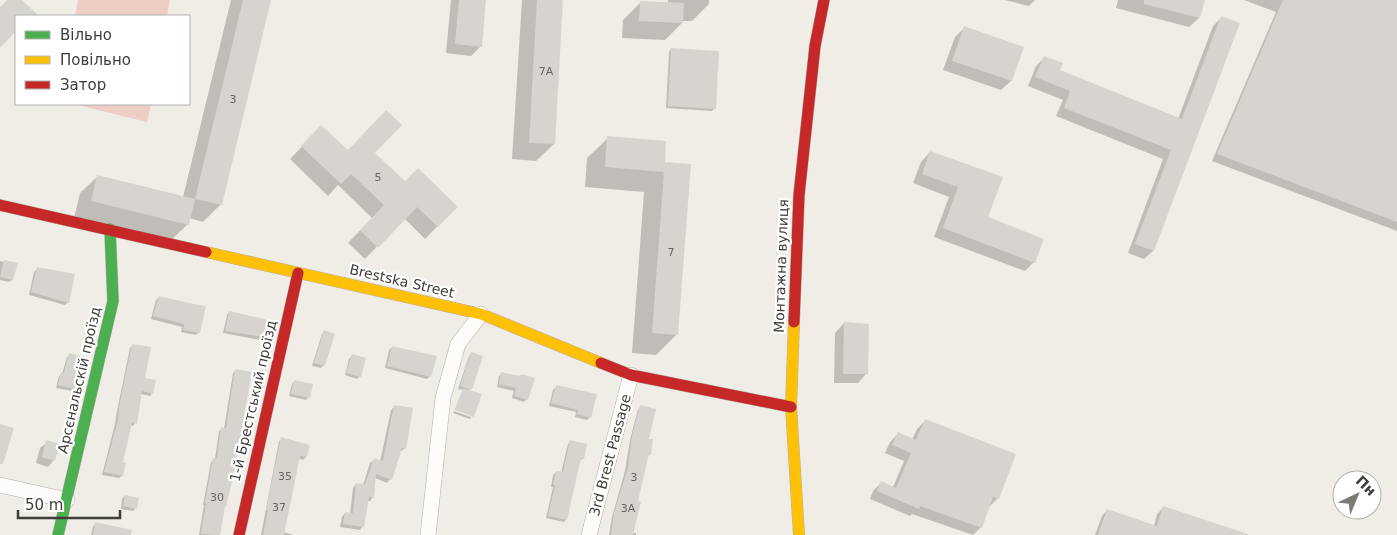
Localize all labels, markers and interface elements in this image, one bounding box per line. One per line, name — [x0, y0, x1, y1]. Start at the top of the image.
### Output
legend — [15, 15, 190, 105]
text: Вільно — [60, 26, 112, 44]
text: Повільно — [60, 51, 131, 69]
house number: 7А — [539, 65, 554, 78]
text: Затор — [60, 76, 106, 94]
house number: 3 — [230, 93, 237, 106]
house number: 5 — [375, 171, 382, 184]
street label: Монтажна вулиця — [771, 199, 791, 333]
house number: 7 — [668, 246, 675, 259]
street label: Brestska Street — [348, 261, 457, 301]
street label: Арсєнальскій проїзд — [54, 305, 104, 455]
street label: 1-й Брестський проїзд — [227, 319, 279, 483]
street label: 3rd Brest Passage — [586, 392, 634, 518]
house number: 35 — [278, 470, 292, 483]
house number: 3 — [631, 470, 637, 484]
north arrow — [1332, 470, 1382, 520]
text: Пн — [1353, 472, 1379, 499]
scale bar — [18, 488, 120, 520]
house number: 30 — [210, 491, 224, 504]
text: 50 m — [25, 496, 63, 514]
house number: 37 — [272, 501, 286, 514]
house number: 3А — [621, 502, 636, 515]

